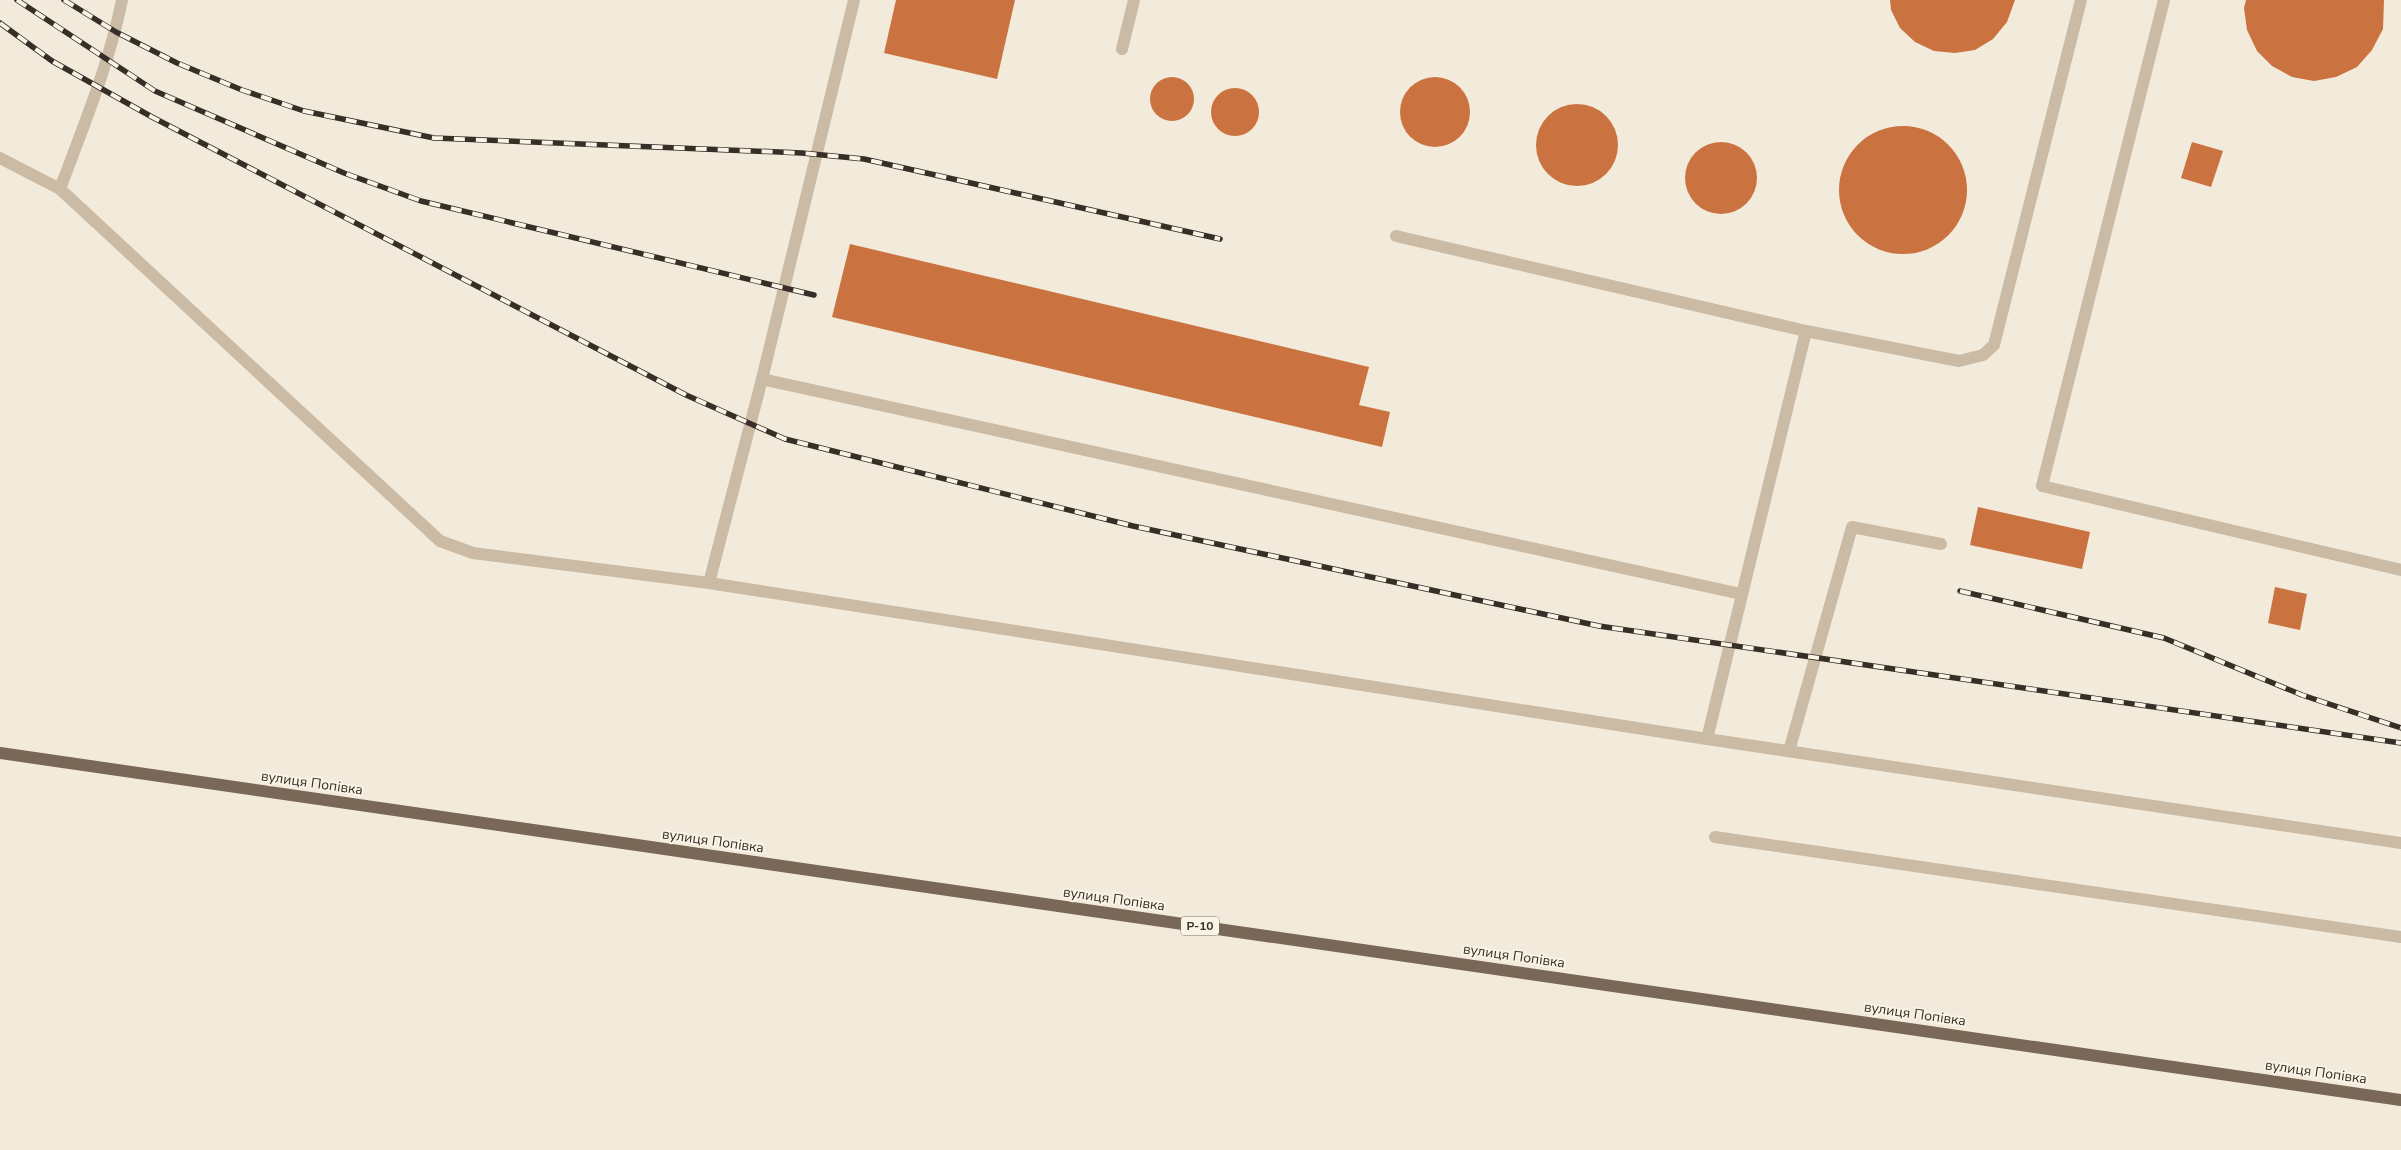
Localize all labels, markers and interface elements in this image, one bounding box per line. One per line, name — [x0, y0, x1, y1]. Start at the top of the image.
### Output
street label: вулиця Попівка — [260, 766, 364, 800]
street label: вулиця Попівка — [661, 824, 765, 858]
street label: вулиця Попівка — [1062, 882, 1166, 916]
road number: Р-10 — [1181, 916, 1219, 936]
street label: вулиця Попівка — [1462, 939, 1566, 973]
street label: вулиця Попівка — [1863, 997, 1967, 1031]
street label: вулиця Попівка — [2264, 1055, 2368, 1089]

